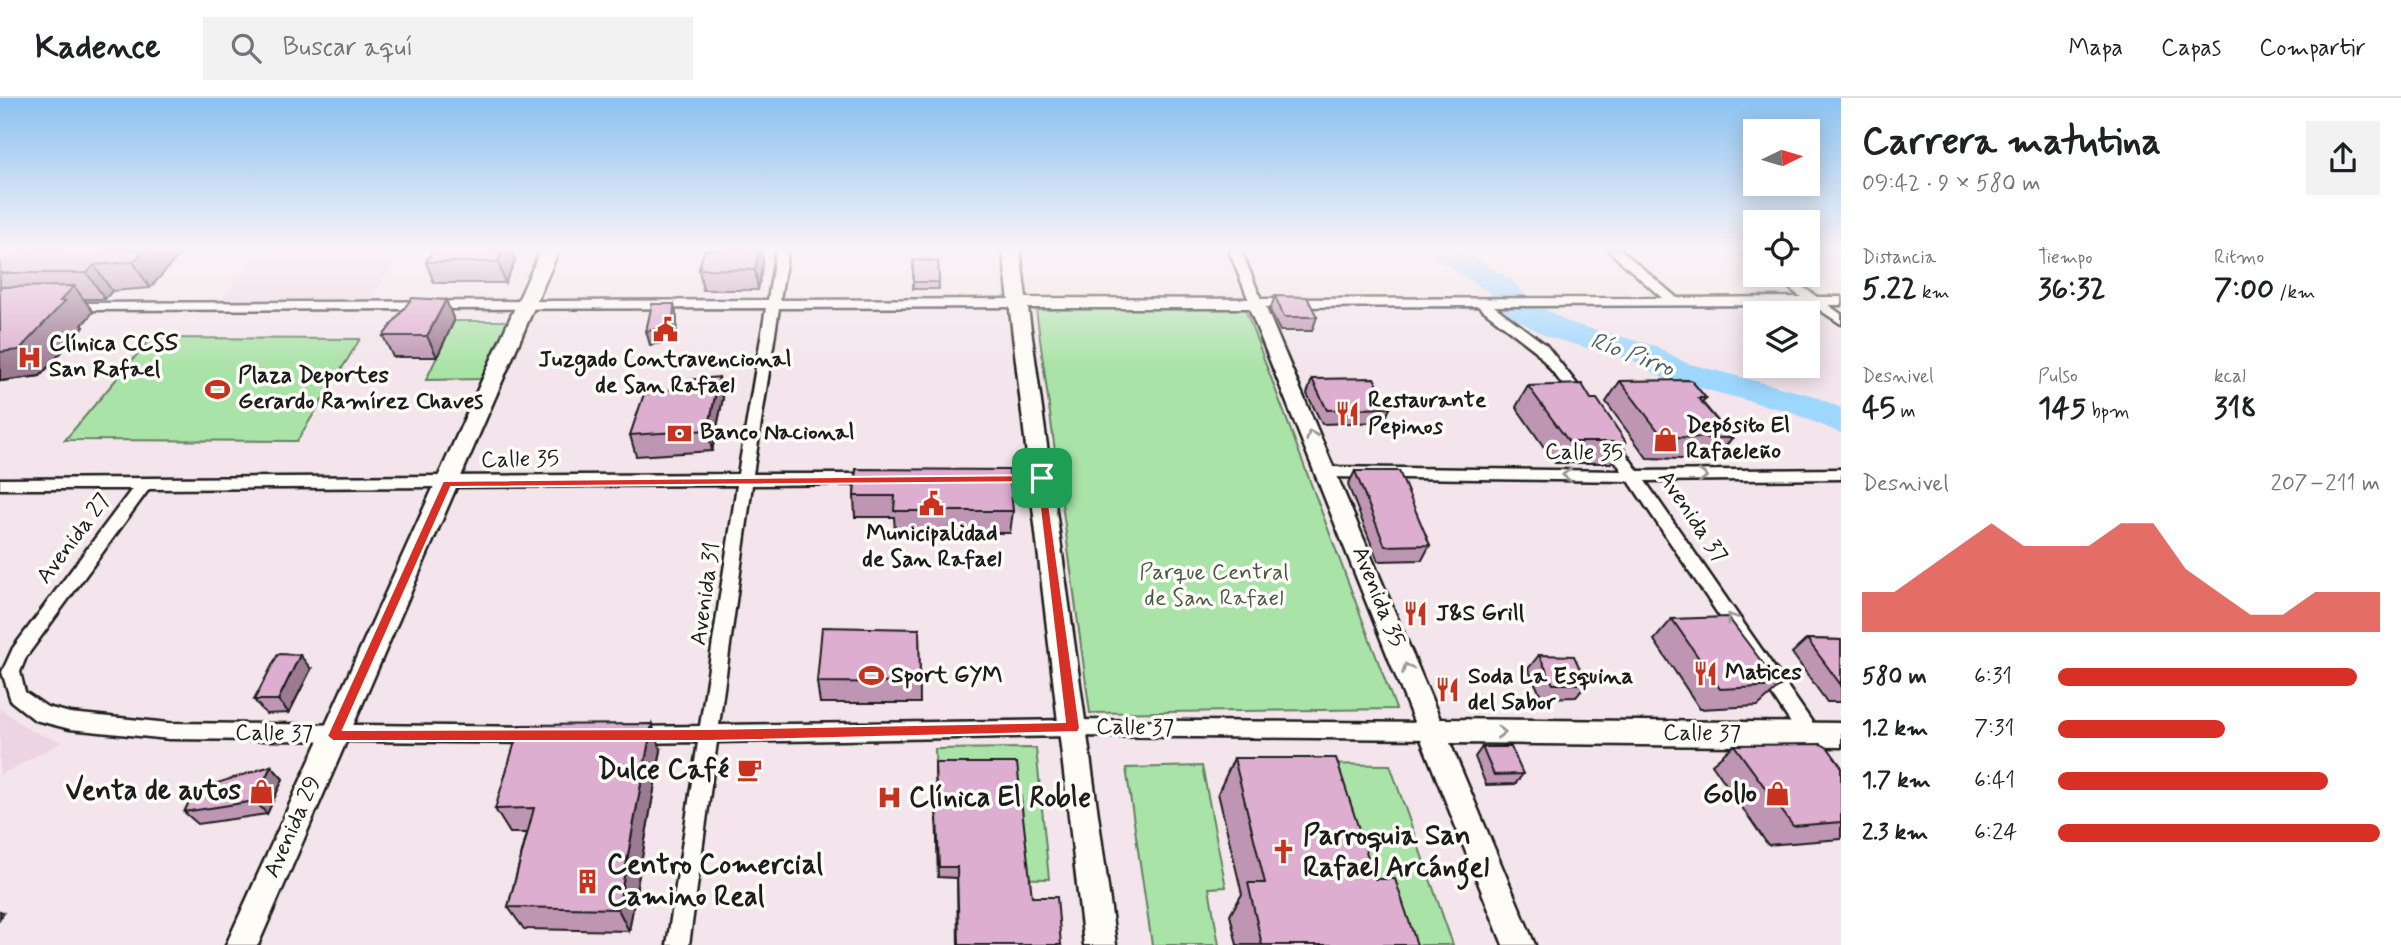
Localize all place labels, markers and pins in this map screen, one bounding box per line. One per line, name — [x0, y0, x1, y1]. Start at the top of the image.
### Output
public building icon: Juzgado Contravencional de San Rafael — [651, 316, 679, 344]
place label: Clínica CCSS San Rafael — [49, 329, 178, 385]
hospital icon: Clínica CCSS San Rafael — [15, 343, 43, 371]
place label: Juzgado Contravencional de San Rafael — [538, 345, 792, 401]
place label: Plaza Deportes Gerardo Ramírez Chaves — [238, 361, 483, 417]
sports icon: Plaza Deportes Gerardo Ramírez Chaves — [204, 375, 232, 403]
place label: Restaurante Pepinos — [1368, 386, 1487, 442]
restaurant icon: Restaurante Pepinos — [1334, 400, 1362, 428]
place label: Depósito El Rafaeleño — [1686, 411, 1790, 467]
place label: Banco Nacional — [700, 418, 854, 448]
bank icon: Banco Nacional — [666, 419, 694, 447]
shop icon: Depósito El Rafaeleño — [1652, 425, 1680, 453]
pin — [1012, 448, 1072, 508]
public building icon: Municipalidad de San Rafael — [918, 490, 946, 518]
place label: Municipalidad de San Rafael — [862, 519, 1002, 575]
place label: J&S Grill — [1436, 599, 1525, 629]
restaurant icon: J&S Grill — [1402, 600, 1430, 628]
place label: Matices — [1725, 658, 1803, 688]
restaurant icon: Matices — [1691, 659, 1719, 687]
place label: Sport GYM — [891, 661, 1002, 691]
sports icon: Sport GYM — [857, 662, 885, 690]
place label: Soda La Esquina del Sabor — [1468, 662, 1633, 718]
restaurant icon: Soda La Esquina del Sabor — [1434, 676, 1462, 704]
place label: Dulce Café — [598, 752, 730, 789]
cafe icon: Dulce Café — [735, 756, 763, 784]
place label: Venta de autos — [65, 773, 241, 810]
place label: Gollo — [1703, 776, 1757, 813]
shop icon: Venta de autos — [247, 777, 275, 805]
place label: Clínica El Roble — [909, 780, 1091, 817]
shop icon: Gollo — [1763, 780, 1791, 808]
hospital icon: Clínica El Roble — [875, 784, 903, 812]
place label: Parroquia San Rafael Arcángel — [1303, 818, 1489, 890]
church icon: Parroquia San Rafael Arcángel — [1269, 838, 1297, 866]
place label: Centro Comercial Camino Real — [607, 847, 823, 916]
building icon: Centro Comercial Camino Real — [573, 867, 601, 895]

